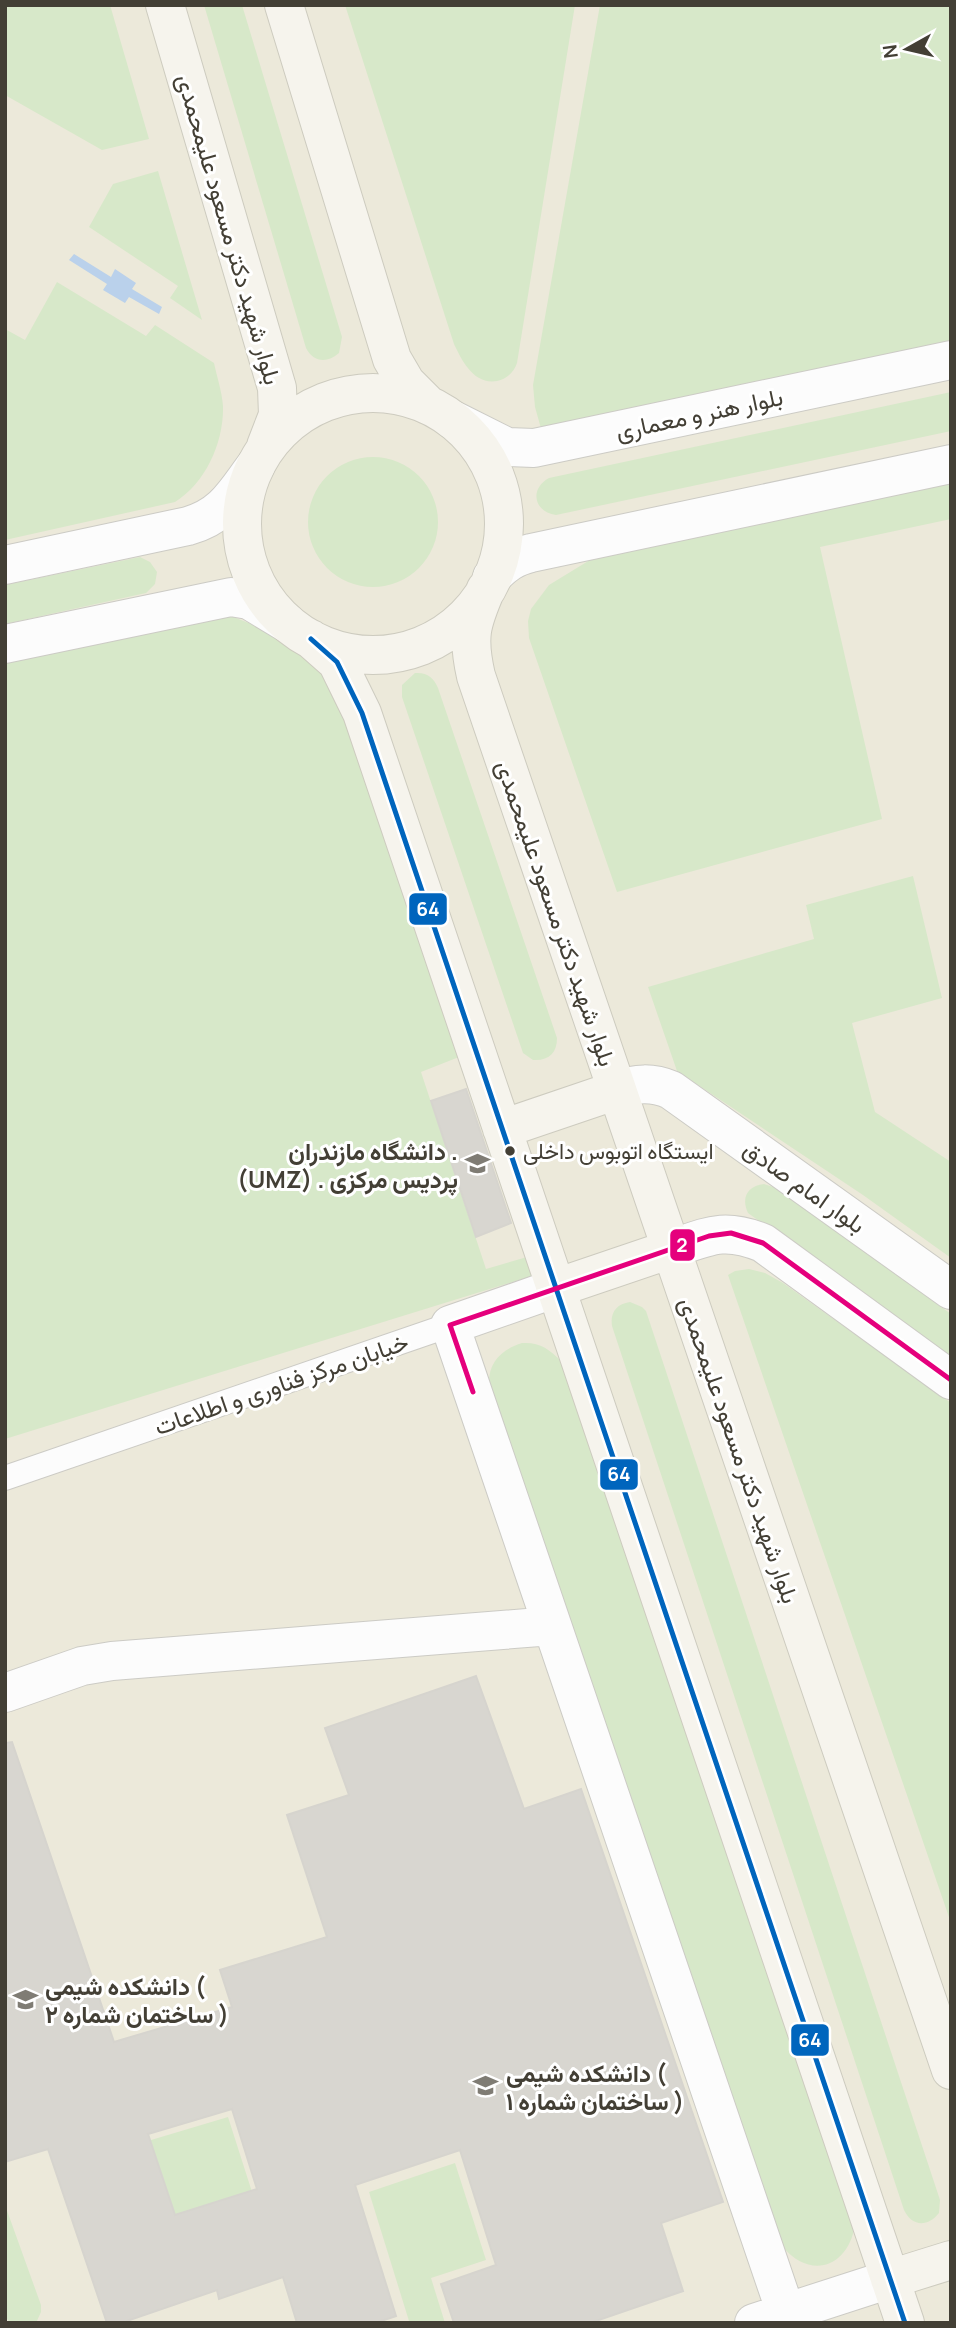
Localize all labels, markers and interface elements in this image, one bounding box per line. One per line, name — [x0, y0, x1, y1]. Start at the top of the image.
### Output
north arrow — [872, 14, 942, 84]
text: N — [876, 43, 904, 60]
street label: بلوار شهید دکتر مسعود علیمحمدی — [170, 70, 290, 388]
street label: بلوار هنر و معماری — [612, 379, 786, 447]
street label: بلوار شهید دکتر مسعود علیمحمدی — [489, 755, 625, 1071]
line badge: 64 — [408, 892, 448, 926]
text: 64 — [416, 896, 440, 922]
street label: بلوار امام صادق — [737, 1132, 873, 1241]
place label: دانشگاه مازندران . (UMZ) . پردیس مرکزی — [237, 1134, 458, 1196]
place label: ایستگاه اتوبوس داخلی — [523, 1136, 714, 1166]
marker: ایستگاه اتوبوس داخلی — [503, 1144, 517, 1158]
school or university icon: دانشگاه مازندران . (UMZ) . پردیس مرکزی — [464, 1150, 492, 1178]
line badge: 2 — [669, 1228, 696, 1262]
text: 2 — [676, 1232, 688, 1258]
street label: بلوار شهید دکتر مسعود علیمحمدی — [672, 1292, 808, 1608]
street label: خیابان مرکز فناوری و اطلاعات — [149, 1324, 413, 1442]
line badge: 64 — [599, 1458, 639, 1491]
text: 64 — [607, 1461, 631, 1487]
place label: دانشکده شیمی ( ساختمان شماره ۲ ) — [45, 1969, 229, 2030]
school or university icon: دانشکده شیمی ( ساختمان شماره ۲ ) — [11, 1985, 39, 2013]
line badge: 64 — [790, 2023, 830, 2057]
text: 64 — [798, 2027, 822, 2053]
place label: دانشکده شیمی ( ساختمان شماره ۱ ) — [506, 2056, 684, 2117]
school or university icon: دانشکده شیمی ( ساختمان شماره ۱ ) — [472, 2072, 500, 2100]

